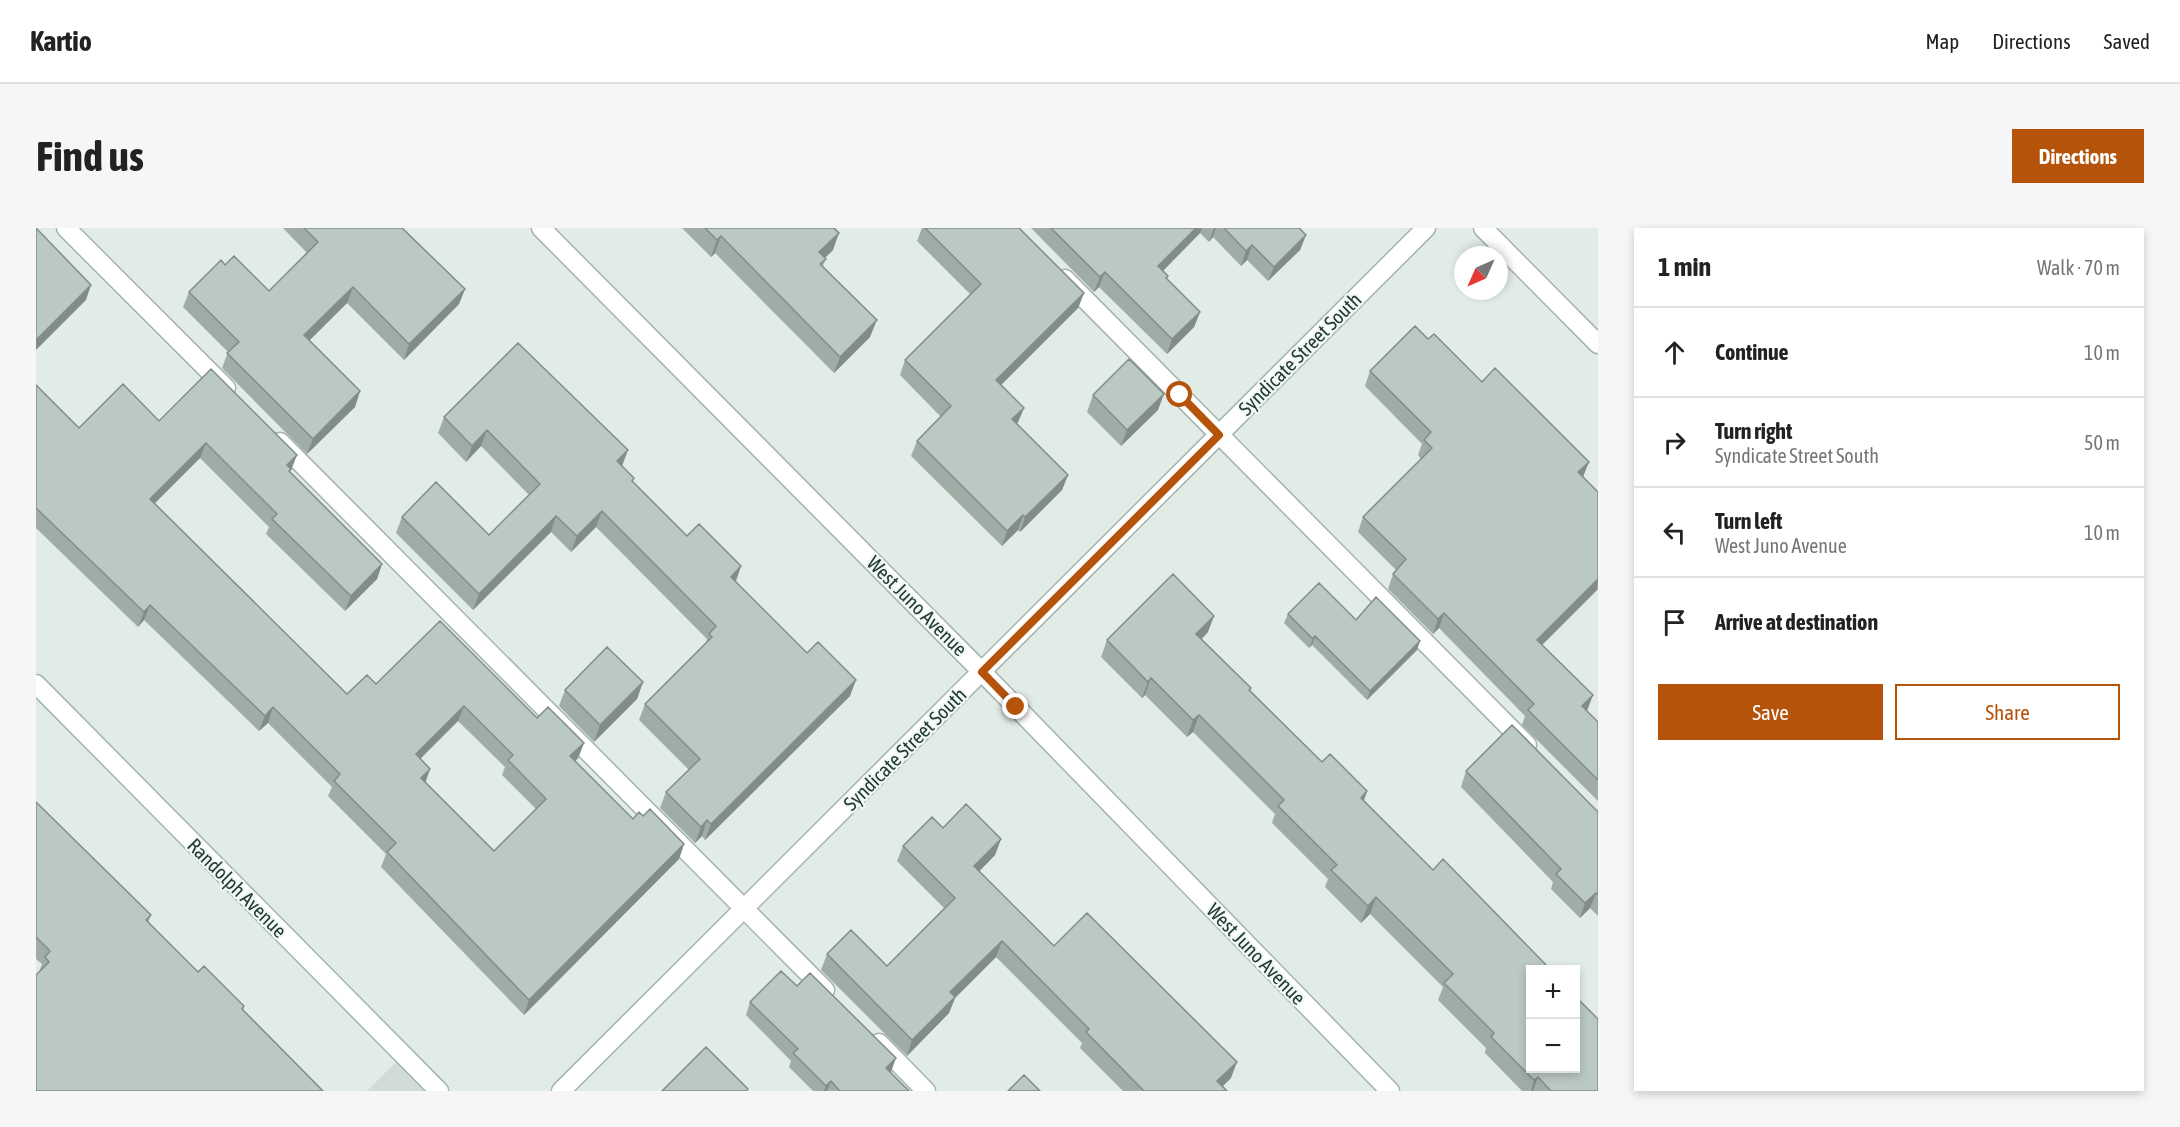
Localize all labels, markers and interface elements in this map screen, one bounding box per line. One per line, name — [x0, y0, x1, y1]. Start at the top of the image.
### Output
text: Kartio — [30, 25, 92, 57]
text: Map — [1925, 29, 1959, 53]
text: Directions — [1992, 29, 2071, 53]
text: Saved — [2104, 29, 2150, 53]
button: Directions — [2012, 129, 2144, 183]
text: Find us — [36, 132, 144, 180]
north arrow — [1454, 246, 1508, 300]
text: 1 min — [1658, 252, 1711, 282]
text: Walk · 70 m — [2037, 256, 2120, 279]
street label: Syndicate Street South — [1234, 288, 1366, 420]
icon: ahead — [1658, 336, 1691, 369]
text: Continue — [1715, 339, 1789, 365]
text: 10 m — [2084, 341, 2120, 364]
route start — [1166, 381, 1192, 407]
text: Turn right — [1715, 418, 1792, 444]
icon: right — [1658, 426, 1691, 459]
text: 50 m — [2084, 431, 2120, 454]
text: Syndicate Street South — [1715, 444, 1879, 467]
text: Turn left — [1715, 508, 1782, 534]
icon: left — [1658, 516, 1691, 549]
text: 10 m — [2084, 521, 2120, 544]
text: West Juno Avenue — [1715, 534, 1847, 557]
street label: West Juno Avenue — [863, 551, 972, 660]
icon: arrive — [1658, 606, 1691, 639]
text: Arrive at destination — [1715, 609, 1878, 635]
street label: Syndicate Street South — [839, 683, 971, 815]
button: Save — [1658, 684, 1883, 740]
button: Share — [1895, 684, 2120, 740]
route end — [1002, 693, 1028, 719]
street label: Randolph Avenue — [183, 833, 292, 942]
street label: West Juno Avenue — [1202, 898, 1310, 1009]
map controls — [1526, 965, 1580, 1073]
button: + — [1526, 965, 1580, 1019]
button: − — [1526, 1019, 1580, 1073]

